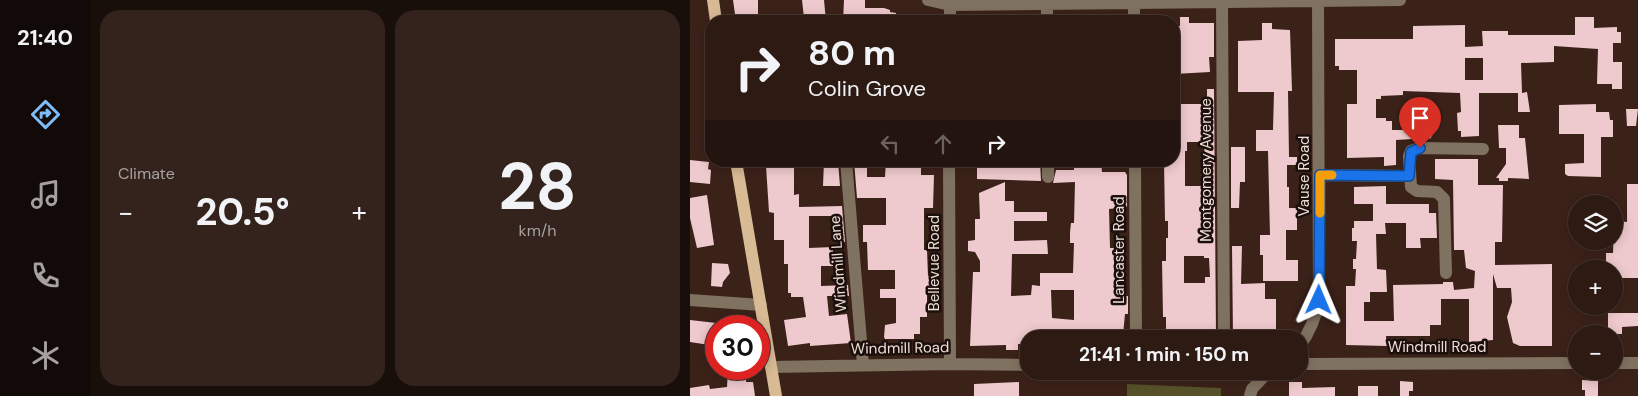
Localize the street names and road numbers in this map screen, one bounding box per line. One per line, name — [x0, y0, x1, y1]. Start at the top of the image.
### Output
street label: Montgomery Avenue — [1196, 98, 1216, 242]
street label: Vause Road — [1294, 136, 1314, 216]
street label: Lancaster Road — [1109, 196, 1129, 304]
street label: Windmill Lane — [825, 215, 851, 313]
street label: Bellevue Road — [924, 215, 944, 311]
street label: Windmill Road — [850, 337, 950, 359]
street label: Windmill Road — [1388, 337, 1486, 357]

